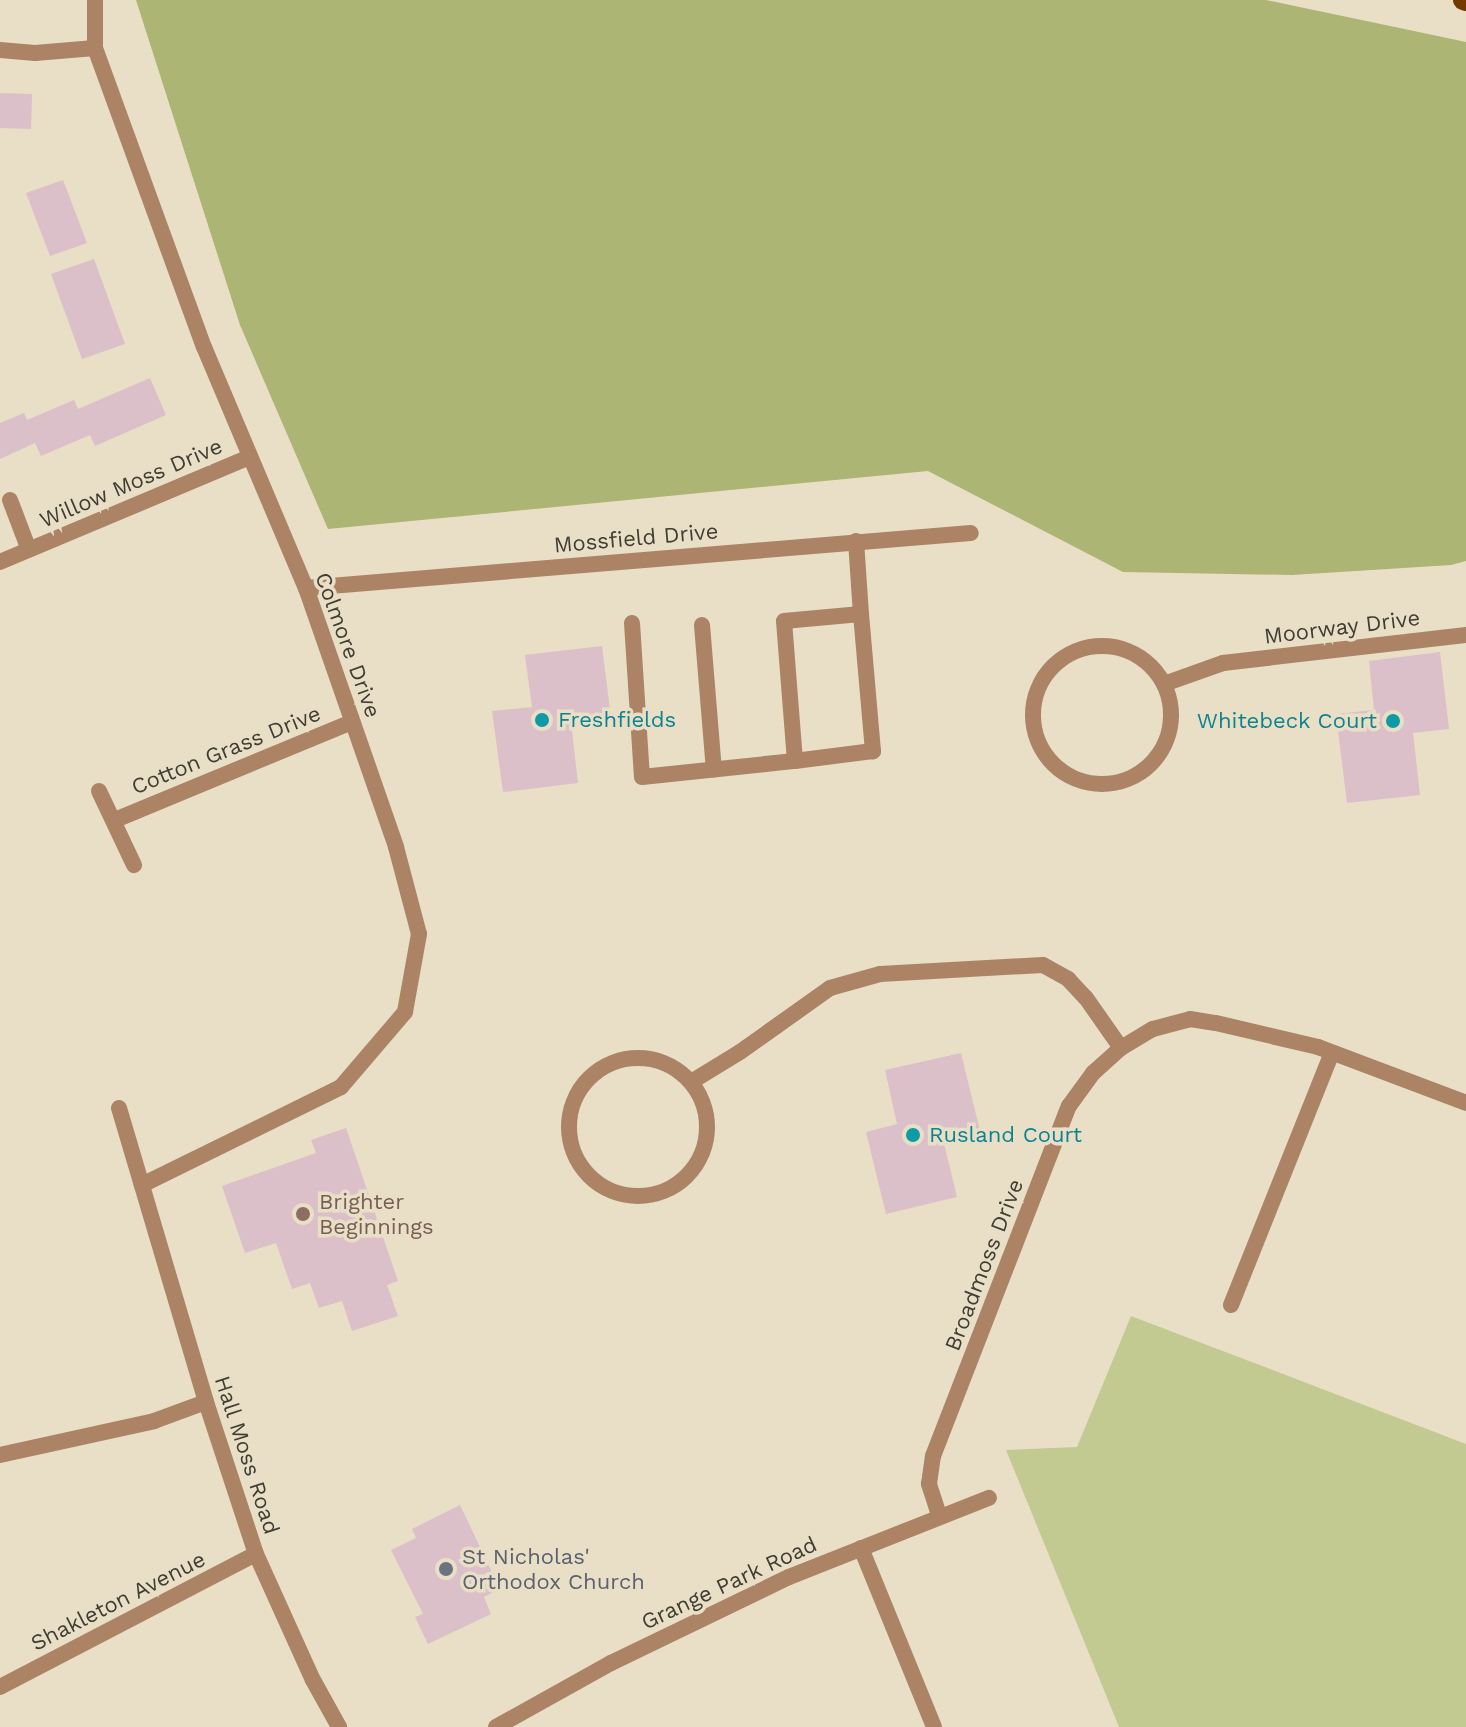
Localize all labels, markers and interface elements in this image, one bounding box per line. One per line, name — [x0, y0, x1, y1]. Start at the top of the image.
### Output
street label: Willow Moss Drive — [35, 432, 227, 534]
street label: Mossfield Drive — [553, 518, 719, 558]
street label: Colmore Drive — [309, 569, 387, 721]
street label: Moorway Drive — [1262, 604, 1422, 650]
street label: Cotton Grass Drive — [127, 700, 325, 800]
place label: Freshfields — [558, 707, 676, 733]
place label: Whitebeck Court — [1196, 708, 1377, 734]
marker: Freshfields — [533, 711, 551, 729]
marker: Whitebeck Court — [1384, 712, 1402, 730]
place label: Rusland Court — [929, 1122, 1082, 1148]
marker: Rusland Court — [904, 1126, 922, 1144]
street label: Broadmoss Drive — [939, 1175, 1029, 1355]
place label: Brighter Beginnings — [319, 1188, 434, 1240]
marker: Brighter Beginnings — [294, 1205, 312, 1223]
street label: Hall Moss Road — [209, 1372, 285, 1538]
street label: Grange Park Road — [637, 1531, 821, 1635]
place label: St Nicholas' Orthodox Church — [462, 1543, 645, 1594]
street label: Shakleton Avenue — [26, 1545, 210, 1657]
marker: St Nicholas' Orthodox Church — [437, 1560, 455, 1578]

